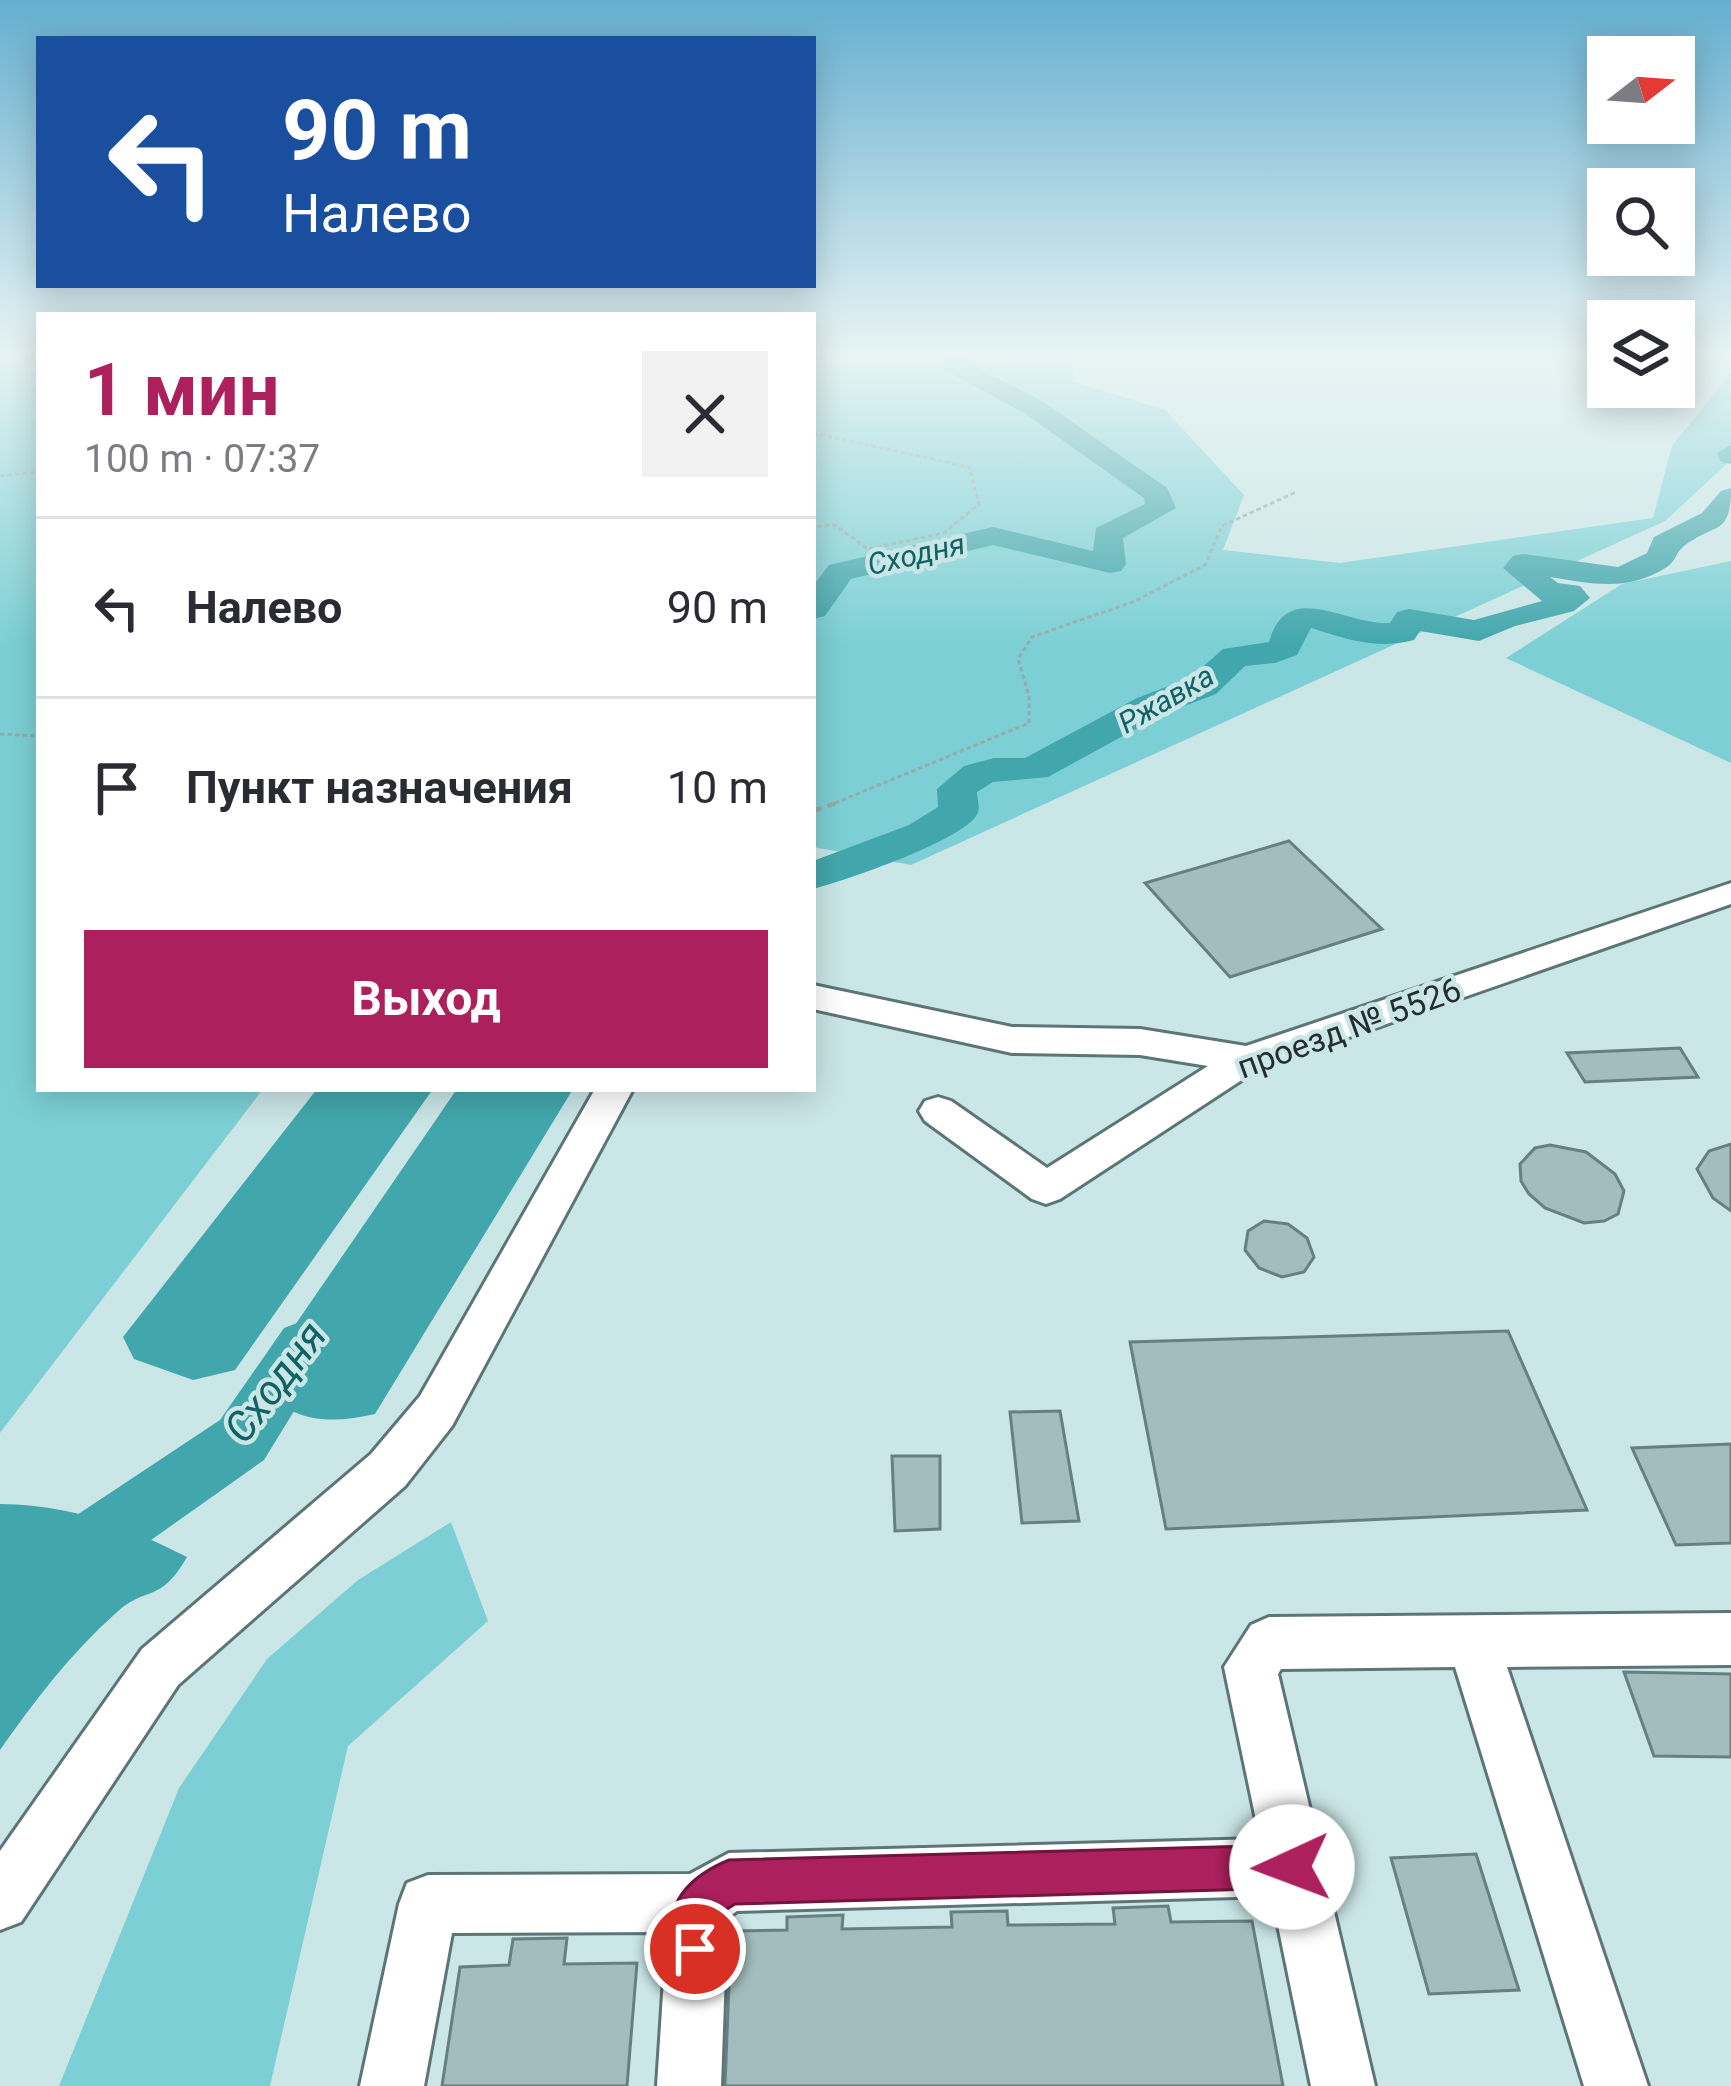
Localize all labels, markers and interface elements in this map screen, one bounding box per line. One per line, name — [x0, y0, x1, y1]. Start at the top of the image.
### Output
north arrow — [1587, 36, 1695, 144]
map controls — [1587, 36, 1695, 408]
text: 90 m — [282, 81, 472, 180]
icon: left — [84, 84, 240, 240]
button: search — [1587, 168, 1695, 276]
text: Налево — [282, 182, 471, 245]
button: layers — [1587, 300, 1695, 408]
text: 1 мин — [84, 348, 279, 433]
button: close — [642, 351, 768, 477]
text: 100 m · 07:37 — [84, 436, 320, 482]
water label: Сходня — [864, 526, 968, 582]
icon: left — [84, 575, 150, 641]
text: Налево — [186, 581, 343, 634]
text: 90 m — [667, 581, 768, 634]
water label: Ржавка — [1112, 658, 1220, 740]
icon: arrive — [84, 755, 150, 821]
text: Пункт назначения — [186, 761, 573, 814]
text: 10 m — [667, 761, 768, 814]
button: Выход — [84, 930, 768, 1068]
street label: проезд № 5526 — [1232, 969, 1466, 1087]
water label: Сходня — [214, 1312, 336, 1452]
position arrow — [1229, 1804, 1355, 1930]
pin — [644, 1898, 746, 2000]
icon: arrive — [662, 1916, 728, 1982]

